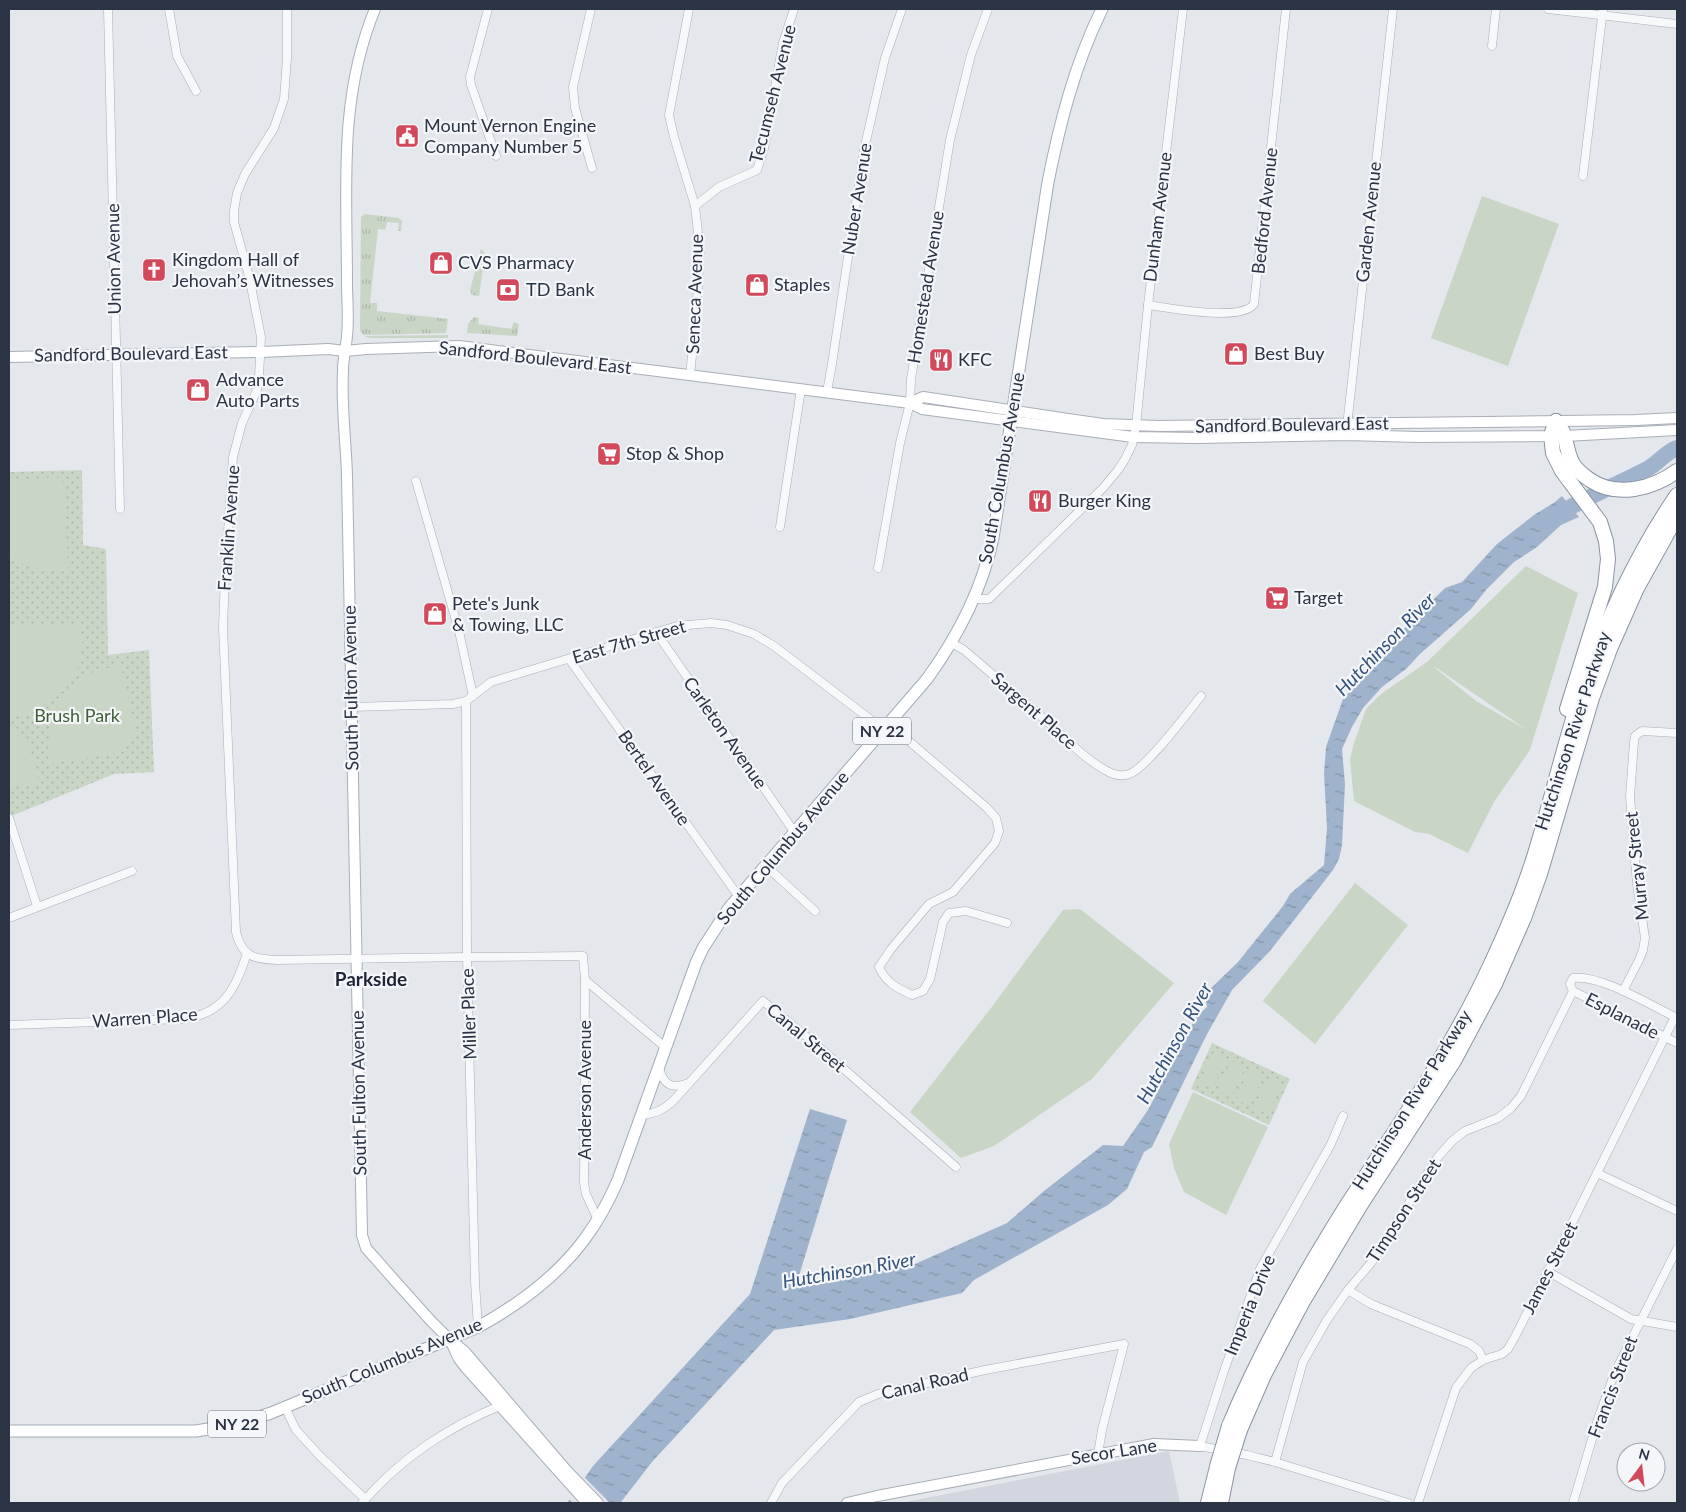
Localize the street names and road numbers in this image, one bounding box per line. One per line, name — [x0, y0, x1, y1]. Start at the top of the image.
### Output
street label: Tecumseh Avenue — [744, 22, 800, 165]
street label: Nuber Avenue — [836, 141, 876, 256]
street label: Bedford Avenue — [1246, 147, 1282, 275]
street label: Dunham Avenue — [1138, 151, 1176, 283]
street label: Garden Avenue — [1351, 160, 1385, 283]
street label: Union Avenue — [101, 203, 125, 315]
street label: Homestead Avenue — [902, 209, 948, 365]
street label: Seneca Avenue — [681, 234, 707, 354]
street label: Sandford Boulevard East — [438, 336, 633, 378]
street label: Sandford Boulevard East — [34, 340, 228, 366]
street label: South Columbus Avenue — [973, 371, 1029, 565]
street label: Sandford Boulevard East — [1195, 411, 1389, 437]
street label: Franklin Avenue — [213, 464, 243, 592]
street label: South Fulton Avenue — [338, 605, 362, 771]
street label: East 7th Street — [569, 614, 689, 668]
street label: Hutchinson River Parkway — [1529, 628, 1615, 833]
street label: Sargent Place — [987, 667, 1082, 753]
street label: Carleton Avenue — [679, 672, 773, 793]
road number: NY 22 — [853, 718, 911, 744]
street label: Bertel Avenue — [614, 726, 696, 829]
street label: South Columbus Avenue — [712, 766, 853, 929]
street label: Murray Street — [1619, 810, 1653, 922]
street label: Miller Place — [455, 968, 481, 1060]
street label: Esplanade — [1582, 987, 1663, 1043]
street label: Canal Street — [763, 998, 851, 1077]
street label: Warren Place — [92, 1002, 198, 1032]
street label: Hutchinson River Parkway — [1347, 1005, 1476, 1193]
street label: South Fulton Avenue — [346, 1010, 370, 1176]
street label: Anderson Avenue — [573, 1020, 595, 1160]
street label: Timpson Street — [1361, 1154, 1445, 1267]
street label: James Street — [1517, 1217, 1582, 1317]
street label: Imperia Drive — [1219, 1251, 1279, 1358]
street label: South Columbus Avenue — [298, 1312, 485, 1408]
street label: Francis Street — [1583, 1332, 1642, 1441]
street label: Canal Road — [879, 1362, 970, 1404]
road number: NY 22 — [208, 1410, 266, 1438]
street label: Secor Lane — [1069, 1433, 1158, 1469]

